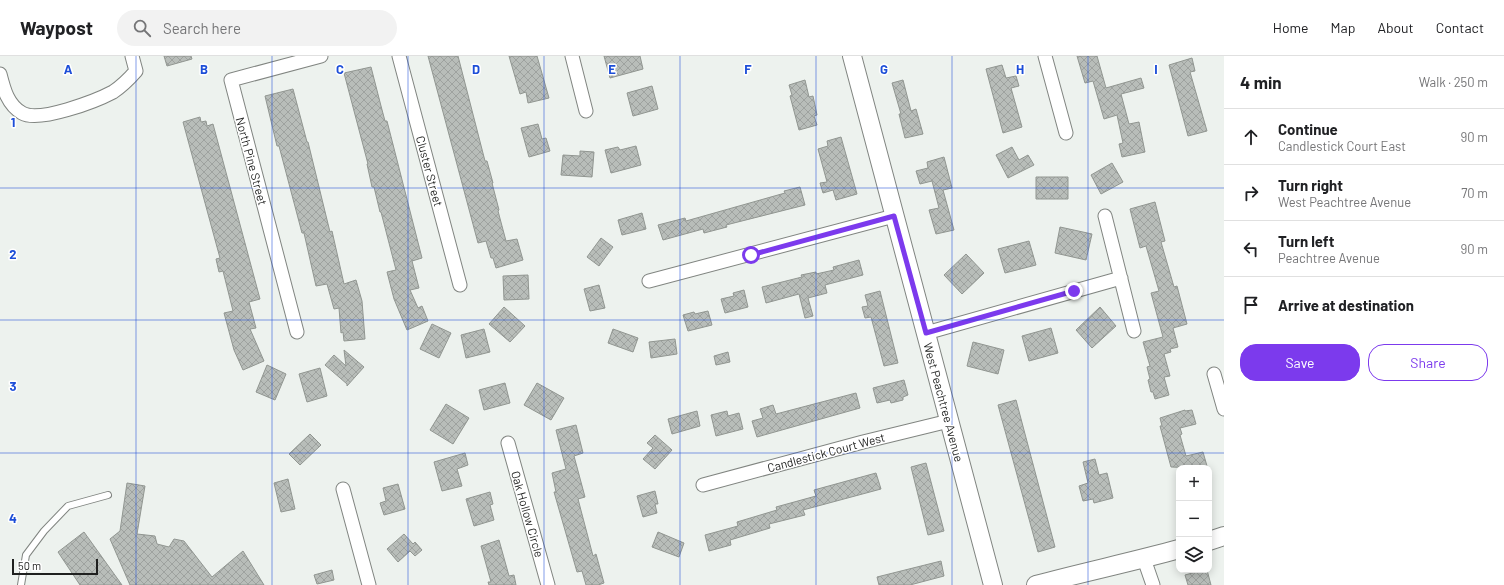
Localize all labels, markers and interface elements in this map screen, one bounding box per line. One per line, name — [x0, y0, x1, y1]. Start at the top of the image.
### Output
search box — [117, 10, 397, 46]
text: Waypost — [20, 16, 93, 39]
icon: search — [131, 17, 153, 39]
text: Search here — [163, 19, 241, 37]
text: Home — [1273, 19, 1309, 36]
text: Map — [1331, 19, 1355, 36]
text: About — [1377, 19, 1414, 36]
text: Contact — [1436, 19, 1484, 36]
text: A — [64, 61, 73, 77]
text: B — [200, 61, 208, 77]
text: C — [336, 61, 344, 77]
text: D — [472, 61, 480, 77]
text: E — [608, 61, 616, 77]
text: F — [744, 61, 752, 77]
text: G — [880, 61, 888, 77]
text: H — [1016, 61, 1024, 77]
text: I — [1154, 61, 1158, 77]
text: 4 min — [1240, 72, 1282, 92]
text: Walk · 250 m — [1419, 74, 1488, 90]
text: 1 — [11, 114, 15, 130]
street label: North Pine Street — [234, 115, 270, 207]
text: Continue — [1278, 120, 1338, 138]
icon: ahead — [1240, 126, 1262, 148]
text: 90 m — [1461, 129, 1488, 145]
street label: Cluster Street — [414, 134, 446, 208]
text: Candlestick Court East — [1278, 138, 1406, 154]
text: Turn right — [1278, 176, 1343, 194]
icon: right — [1240, 182, 1262, 204]
text: 70 m — [1461, 185, 1488, 201]
text: West Peachtree Avenue — [1278, 194, 1411, 210]
text: Turn left — [1278, 232, 1334, 250]
icon: left — [1240, 238, 1262, 260]
text: 90 m — [1461, 241, 1488, 257]
text: 2 — [9, 246, 17, 262]
route start — [742, 246, 760, 264]
text: Peachtree Avenue — [1278, 250, 1380, 266]
route end — [1065, 282, 1083, 300]
icon: arrive — [1240, 294, 1262, 316]
text: Arrive at destination — [1278, 296, 1414, 314]
street label: West Peachtree Avenue — [921, 341, 967, 463]
button: Save — [1240, 344, 1360, 381]
button: Share — [1368, 344, 1488, 381]
text: 3 — [9, 378, 17, 394]
street label: Candlestick Court West — [766, 430, 886, 474]
map controls — [1176, 465, 1212, 573]
button: + — [1176, 465, 1212, 501]
street label: Oak Hollow Circle — [509, 469, 547, 559]
button: − — [1176, 501, 1212, 537]
text: 4 — [9, 510, 17, 526]
button: layers — [1176, 537, 1212, 573]
scale bar — [12, 557, 98, 576]
text: 50 m — [18, 559, 41, 572]

